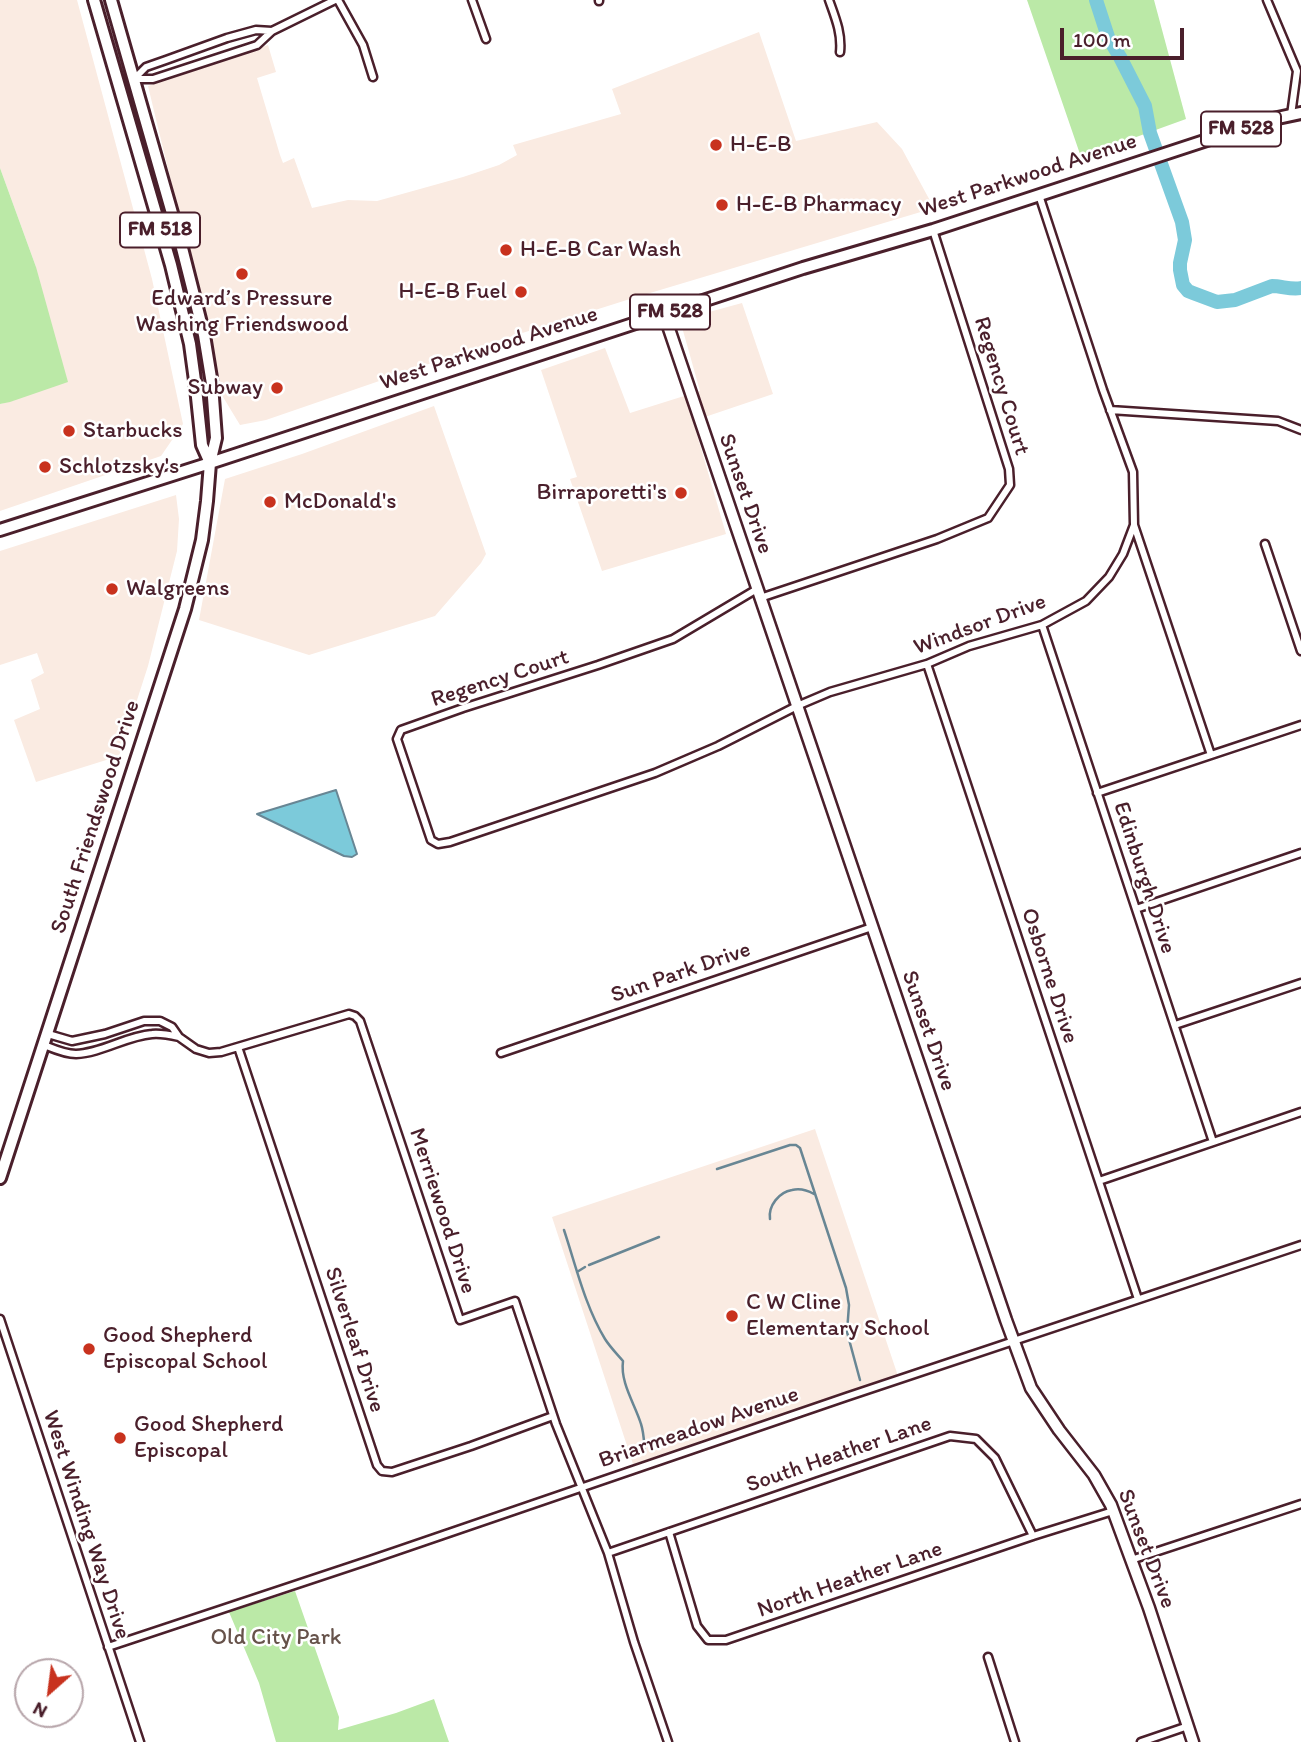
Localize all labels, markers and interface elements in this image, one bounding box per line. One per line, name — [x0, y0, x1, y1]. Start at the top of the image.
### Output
scale bar — [1063, 14, 1187, 58]
text: 100 m — [1073, 27, 1131, 52]
road number: FM 528 — [1201, 111, 1281, 146]
street label: West Parkwood Avenue — [915, 128, 1141, 224]
place label: H-E-B — [730, 131, 792, 159]
marker: H-E-B — [708, 137, 724, 153]
place label: H-E-B Pharmacy — [736, 191, 901, 219]
marker: H-E-B Pharmacy — [714, 197, 730, 213]
road number: FM 518 — [120, 212, 200, 247]
place label: H-E-B Car Wash — [520, 236, 681, 264]
marker: H-E-B Car Wash — [498, 242, 514, 258]
marker: Edward’s Pressure Washing Friendswood — [234, 266, 250, 282]
place label: H-E-B Fuel — [398, 278, 507, 306]
marker: H-E-B Fuel — [513, 284, 529, 300]
place label: Edward’s Pressure Washing Friendswood — [136, 285, 348, 339]
road number: FM 528 — [630, 294, 710, 330]
street label: West Parkwood Avenue — [376, 301, 602, 397]
street label: Regency Court — [967, 313, 1035, 459]
place label: Subway — [188, 374, 263, 402]
marker: Subway — [269, 380, 285, 396]
place label: Starbucks — [83, 417, 183, 445]
marker: Starbucks — [61, 423, 77, 439]
street label: Sunset Drive — [712, 430, 778, 558]
place label: Schlotzsky's — [59, 453, 179, 481]
marker: Schlotzsky's — [37, 459, 53, 475]
place label: Birraporetti's — [536, 479, 667, 507]
marker: Birraporetti's — [673, 485, 689, 501]
place label: McDonald's — [284, 488, 397, 516]
marker: McDonald's — [262, 494, 278, 510]
place label: Walgreens — [126, 575, 229, 603]
marker: Walgreens — [104, 581, 120, 597]
street label: Windsor Drive — [910, 588, 1050, 662]
street label: Regency Court — [428, 644, 572, 714]
street label: South Friendswood Drive — [45, 697, 147, 937]
street label: Edinburgh Drive — [1106, 799, 1182, 957]
street label: Osborne Drive — [1014, 905, 1084, 1047]
street label: Sun Park Drive — [607, 936, 755, 1010]
street label: Sunset Drive — [895, 967, 961, 1095]
street label: Merriewood Drive — [402, 1125, 482, 1297]
street label: Silverleaf Drive — [318, 1264, 390, 1416]
place label: C W Cline Elementary School — [746, 1289, 929, 1343]
marker: C W Cline Elementary School — [724, 1308, 740, 1324]
place label: Good Shepherd Episcopal School — [103, 1322, 268, 1376]
marker: Good Shepherd Episcopal School — [81, 1341, 97, 1357]
street label: Briarmeadow Avenue — [595, 1381, 803, 1475]
street label: West Winding Way Drive — [36, 1407, 136, 1643]
street label: South Heather Lane — [743, 1410, 935, 1500]
place label: Good Shepherd Episcopal — [134, 1411, 283, 1465]
marker: Good Shepherd Episcopal — [112, 1430, 128, 1446]
street label: Sunset Drive — [1111, 1485, 1181, 1613]
street label: North Heather Lane — [754, 1535, 946, 1625]
park label: Old City Park — [210, 1624, 342, 1652]
north arrow — [14, 1658, 84, 1728]
text: N — [29, 1697, 51, 1723]

